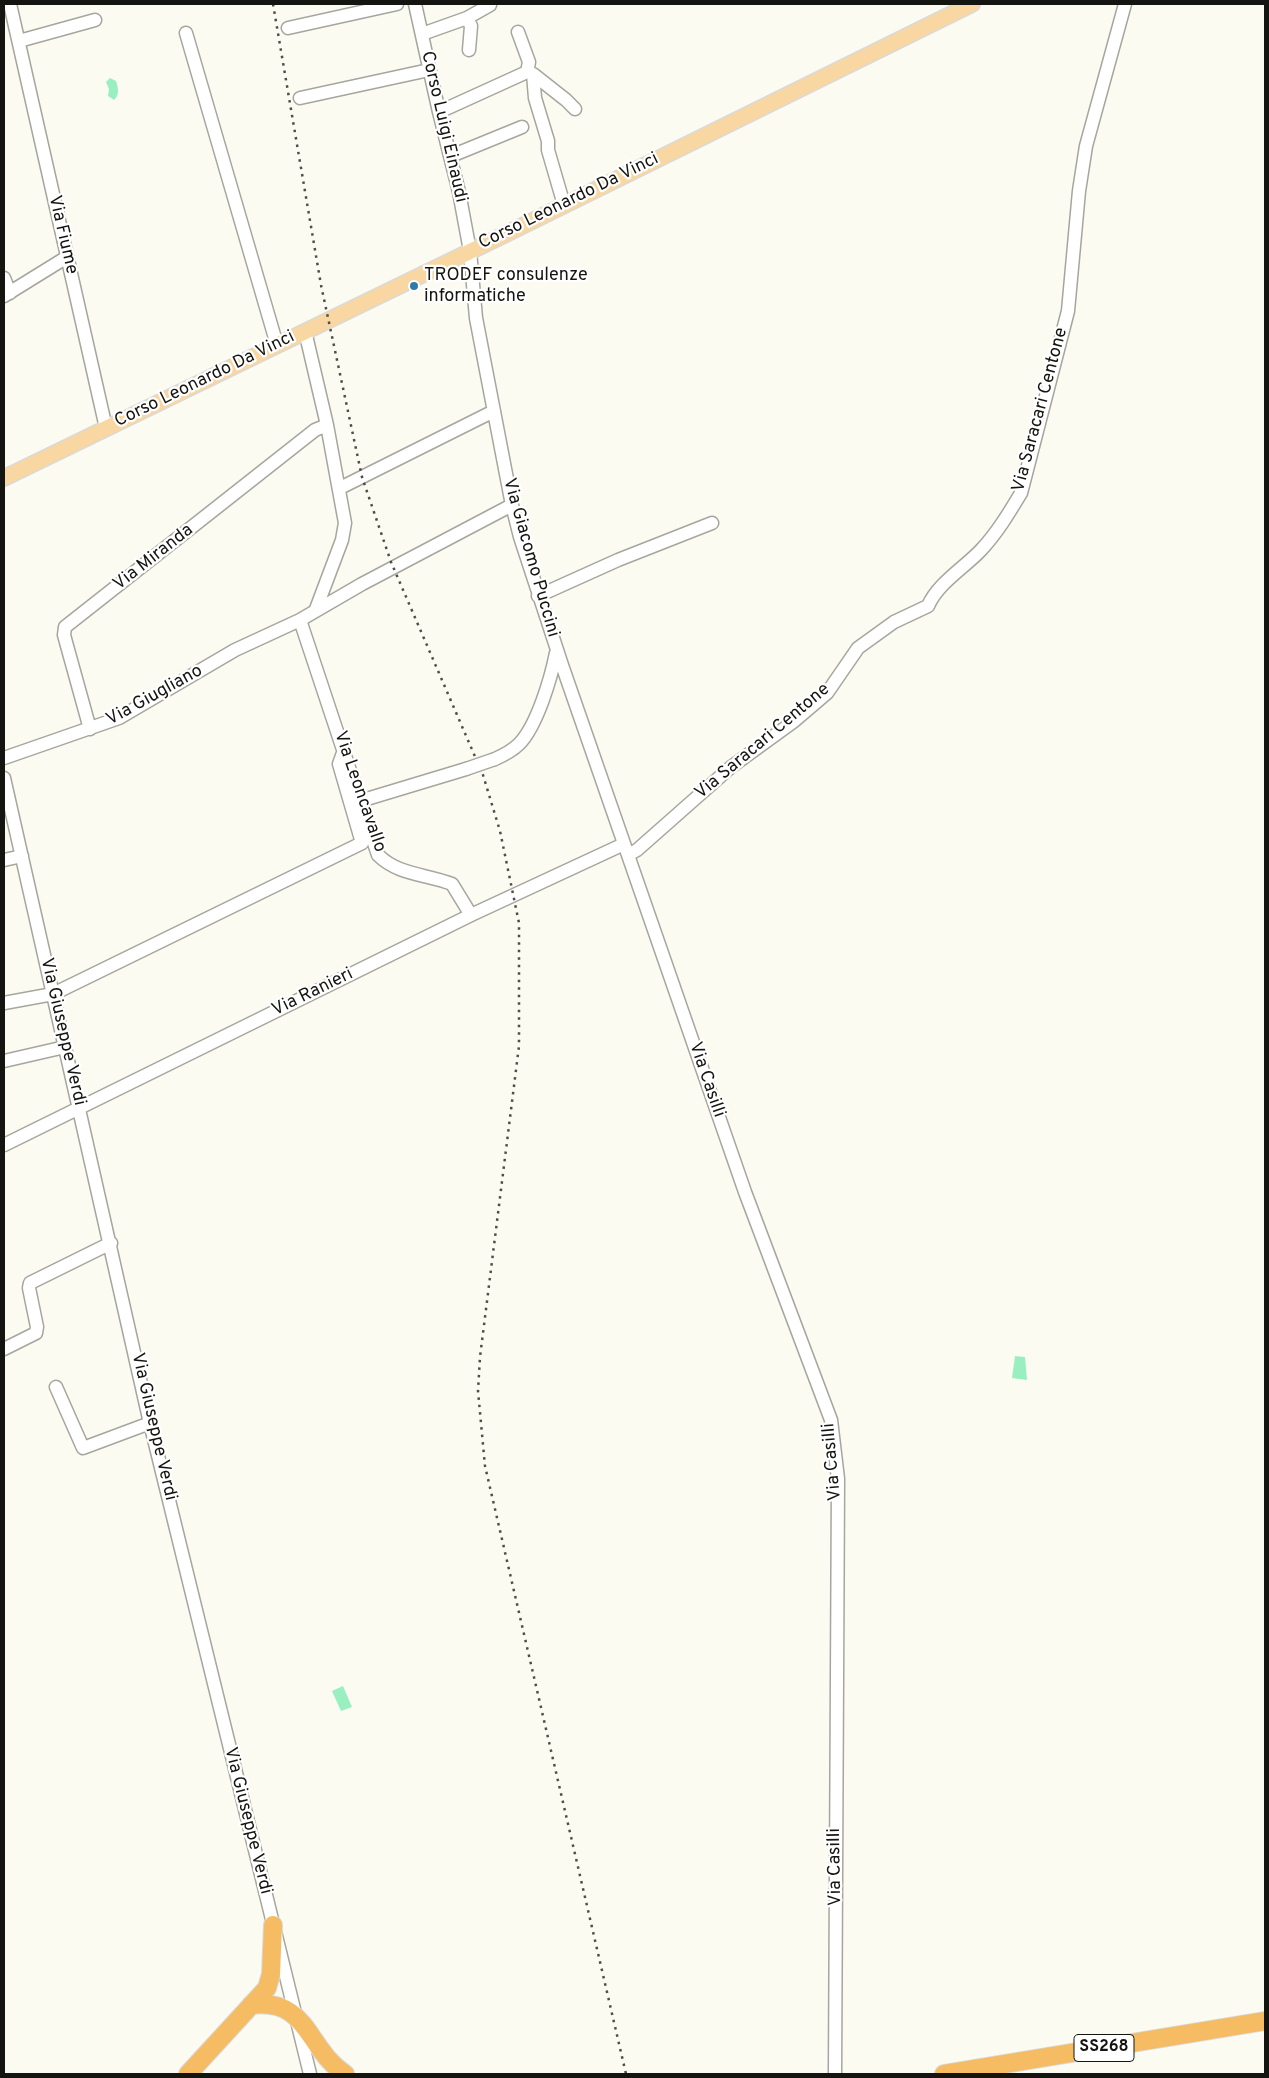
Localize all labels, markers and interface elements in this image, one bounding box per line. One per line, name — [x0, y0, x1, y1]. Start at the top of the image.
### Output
street label: Corso Luigi Einaudi — [415, 49, 471, 205]
street label: Corso Leonardo Da Vinci — [475, 149, 663, 255]
street label: Via Fiume — [42, 194, 82, 276]
place label: TRODEF consulenze informatiche — [424, 265, 588, 308]
marker: TRODEF consulenze informatiche — [408, 280, 420, 292]
street label: Via Saracari Centone — [1009, 325, 1073, 495]
street label: Corso Leonardo Da Vinci — [111, 327, 299, 433]
street label: Via Giacomo Puccini — [497, 476, 563, 640]
street label: Via Miranda — [110, 520, 198, 596]
street label: Via Giugliano — [103, 661, 207, 731]
street label: Via Saracari Centone — [691, 679, 835, 805]
street label: Via Leoncavallo — [328, 729, 390, 855]
street label: Via Giuseppe Verdi — [35, 956, 89, 1108]
street label: Via Ranieri — [269, 964, 357, 1022]
street label: Via Casilli — [683, 1040, 729, 1120]
street label: Via Giuseppe Verdi — [126, 1351, 180, 1503]
street label: Via Casilli — [819, 1422, 847, 1502]
street label: Via Giuseppe Verdi — [218, 1745, 276, 1897]
street label: Via Casilli — [825, 1828, 847, 1906]
road number: SS268 — [1074, 2035, 1134, 2062]

